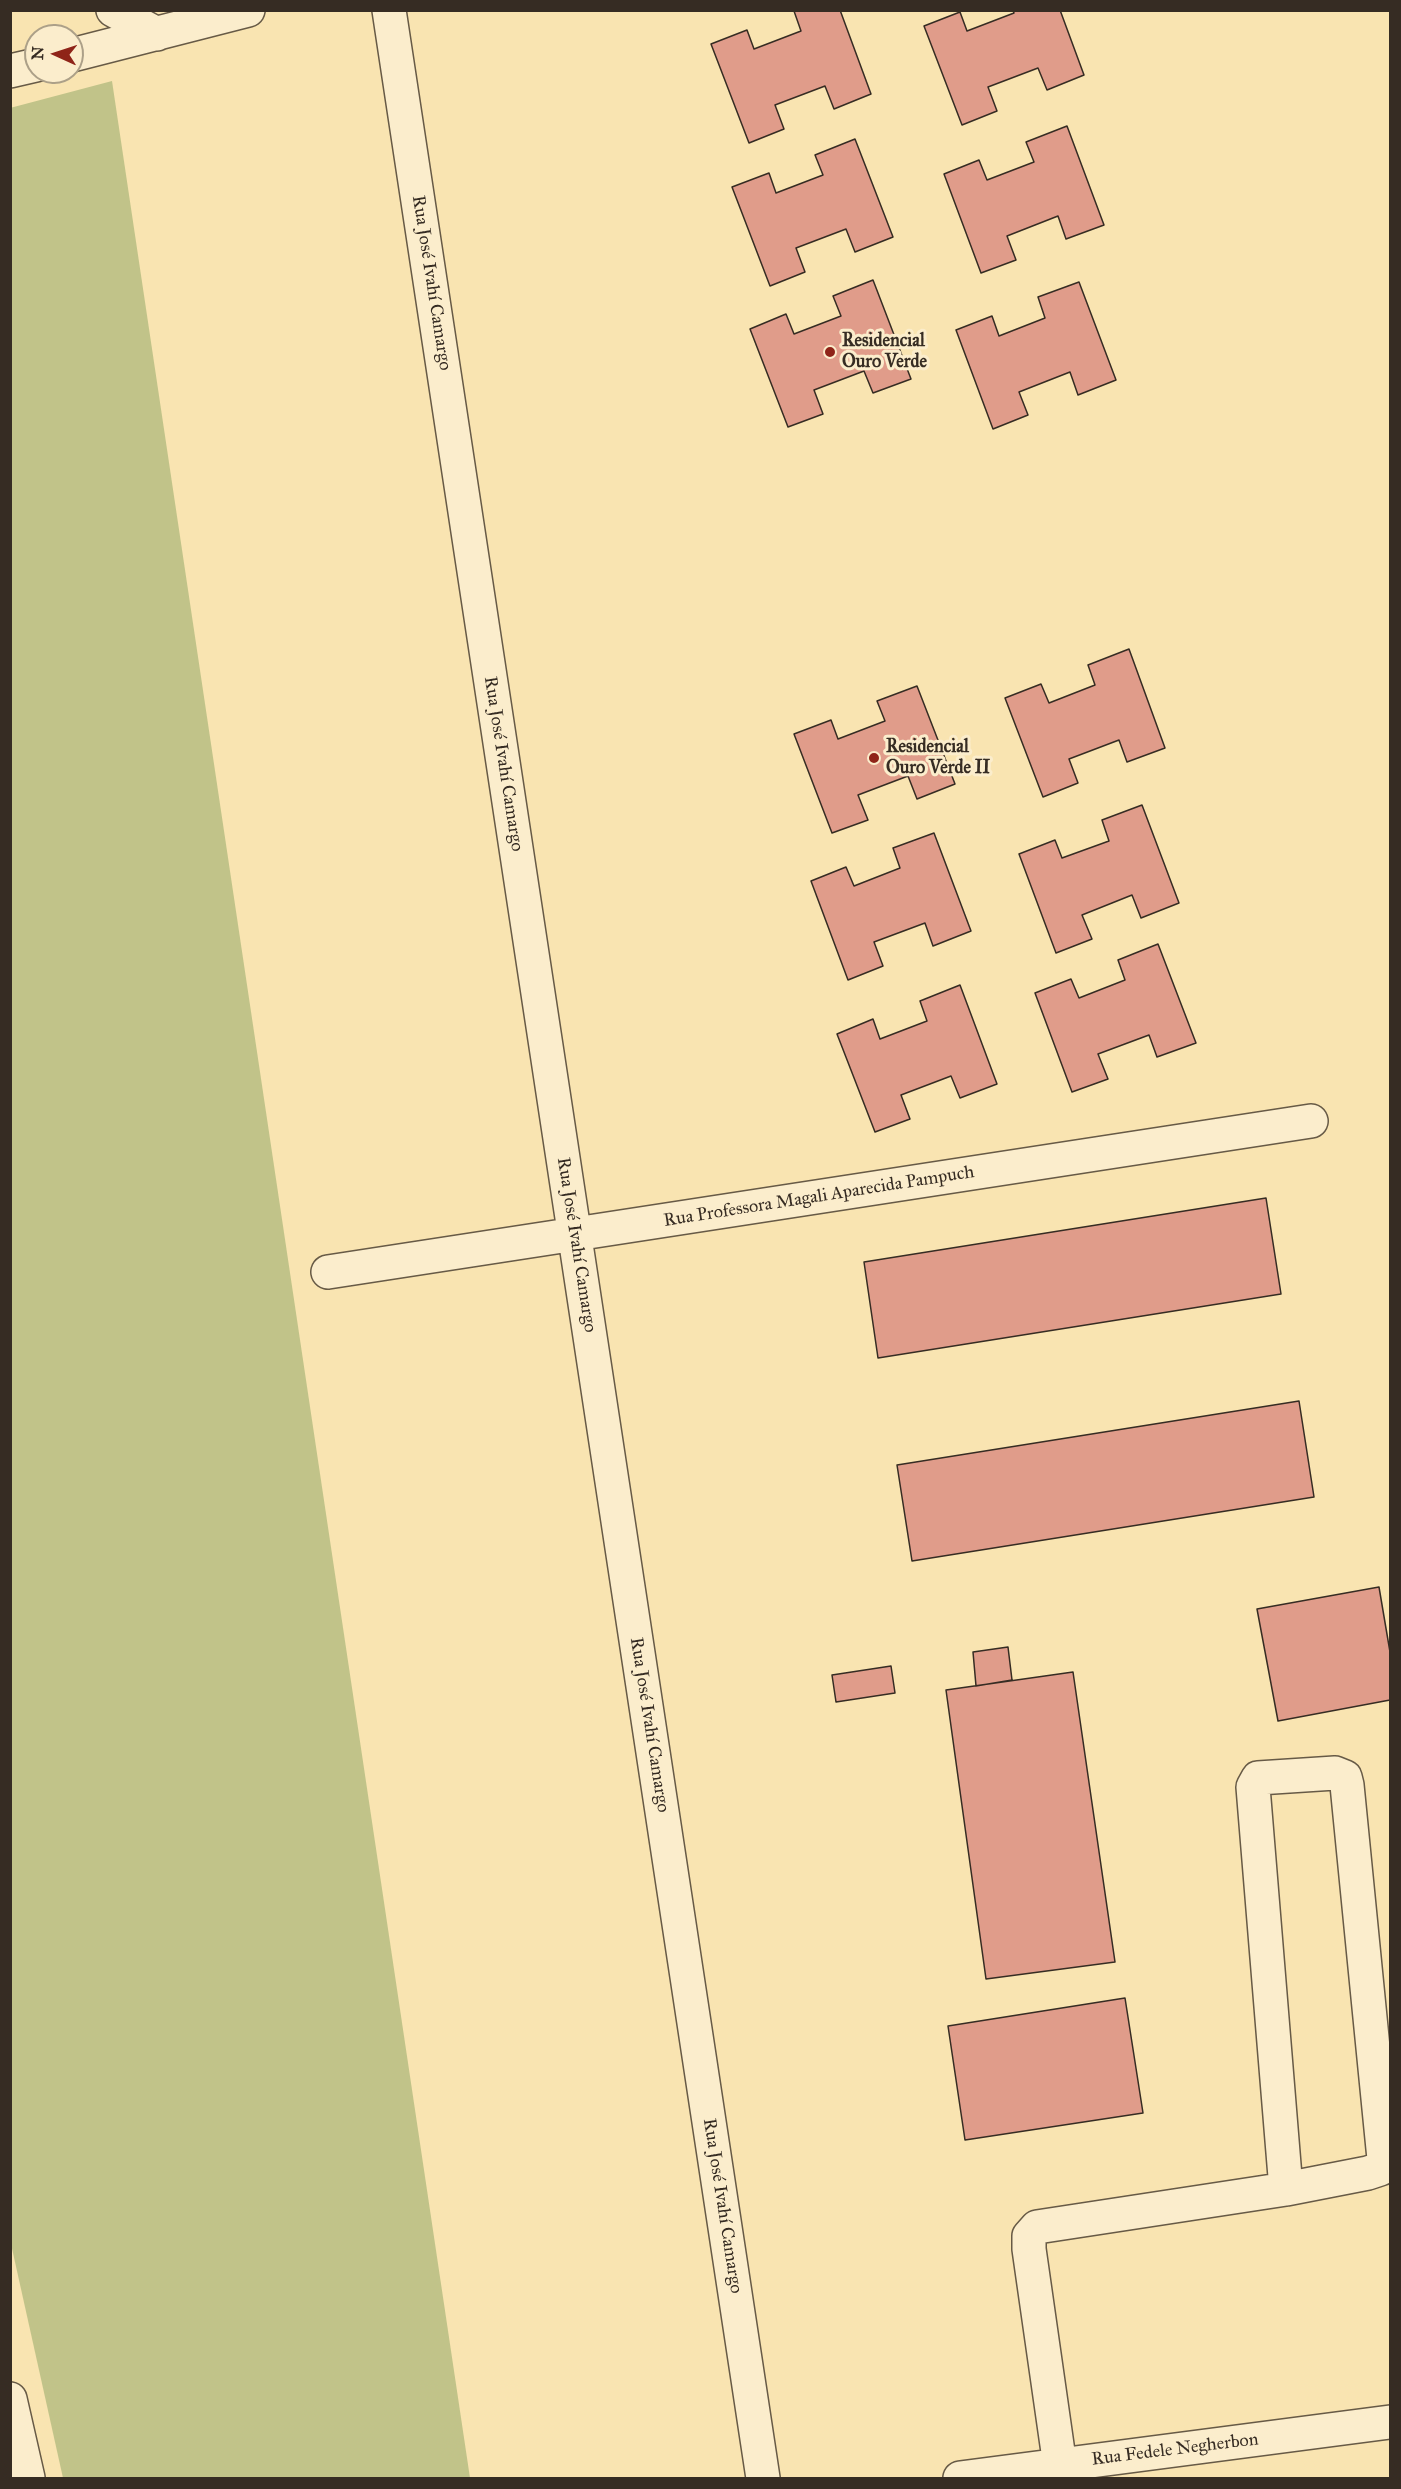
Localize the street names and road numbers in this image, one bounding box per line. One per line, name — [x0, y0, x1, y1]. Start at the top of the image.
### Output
street label: Rua José Ivahí Camargo — [406, 194, 456, 372]
street label: Rua José Ivahí Camargo — [478, 675, 528, 853]
street label: Rua José Ivahí Camargo — [551, 1156, 601, 1334]
street label: Rua Professora Magali Aparecida Pampuch — [662, 1162, 976, 1232]
street label: Rua José Ivahí Camargo — [624, 1636, 674, 1814]
street label: Rua José Ivahí Camargo — [697, 2117, 747, 2295]
street label: Rua Fedele Negherbon — [1090, 2429, 1260, 2471]

